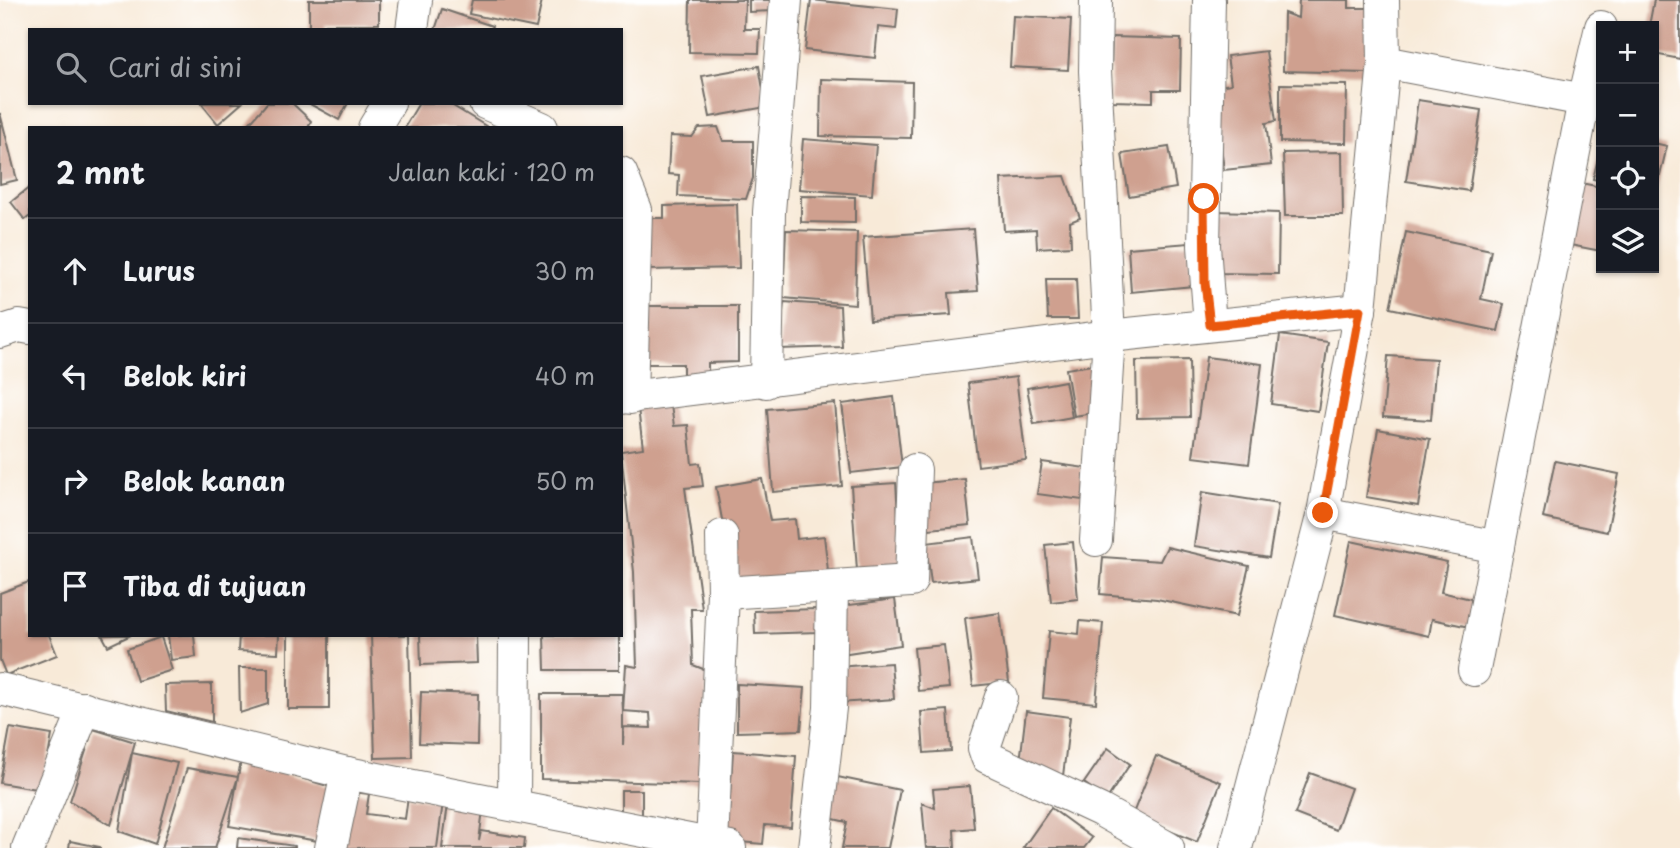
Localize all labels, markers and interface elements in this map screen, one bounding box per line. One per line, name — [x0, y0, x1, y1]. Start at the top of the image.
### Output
map controls — [1596, 21, 1659, 273]
button: + — [1596, 21, 1659, 84]
search box — [28, 28, 623, 105]
text: Cari di sini — [108, 47, 242, 86]
icon: search — [52, 48, 90, 86]
button: − — [1596, 84, 1659, 147]
button: locate — [1596, 147, 1659, 210]
text: 2 mnt — [56, 149, 145, 194]
text: Jalan kaki · 120 m — [388, 154, 595, 189]
route start — [1188, 183, 1219, 214]
button: layers — [1596, 210, 1659, 273]
text: Lurus — [123, 251, 195, 290]
icon: ahead — [56, 252, 94, 290]
text: 30 m — [534, 253, 595, 288]
text: Belok kiri — [123, 356, 246, 395]
icon: left — [56, 357, 94, 395]
text: 40 m — [535, 358, 595, 393]
text: Belok kanan — [123, 461, 285, 500]
icon: right — [56, 462, 94, 500]
text: 50 m — [535, 463, 595, 498]
route end — [1307, 497, 1338, 528]
text: Tiba di tujuan — [123, 566, 307, 605]
icon: arrive — [56, 567, 94, 605]

